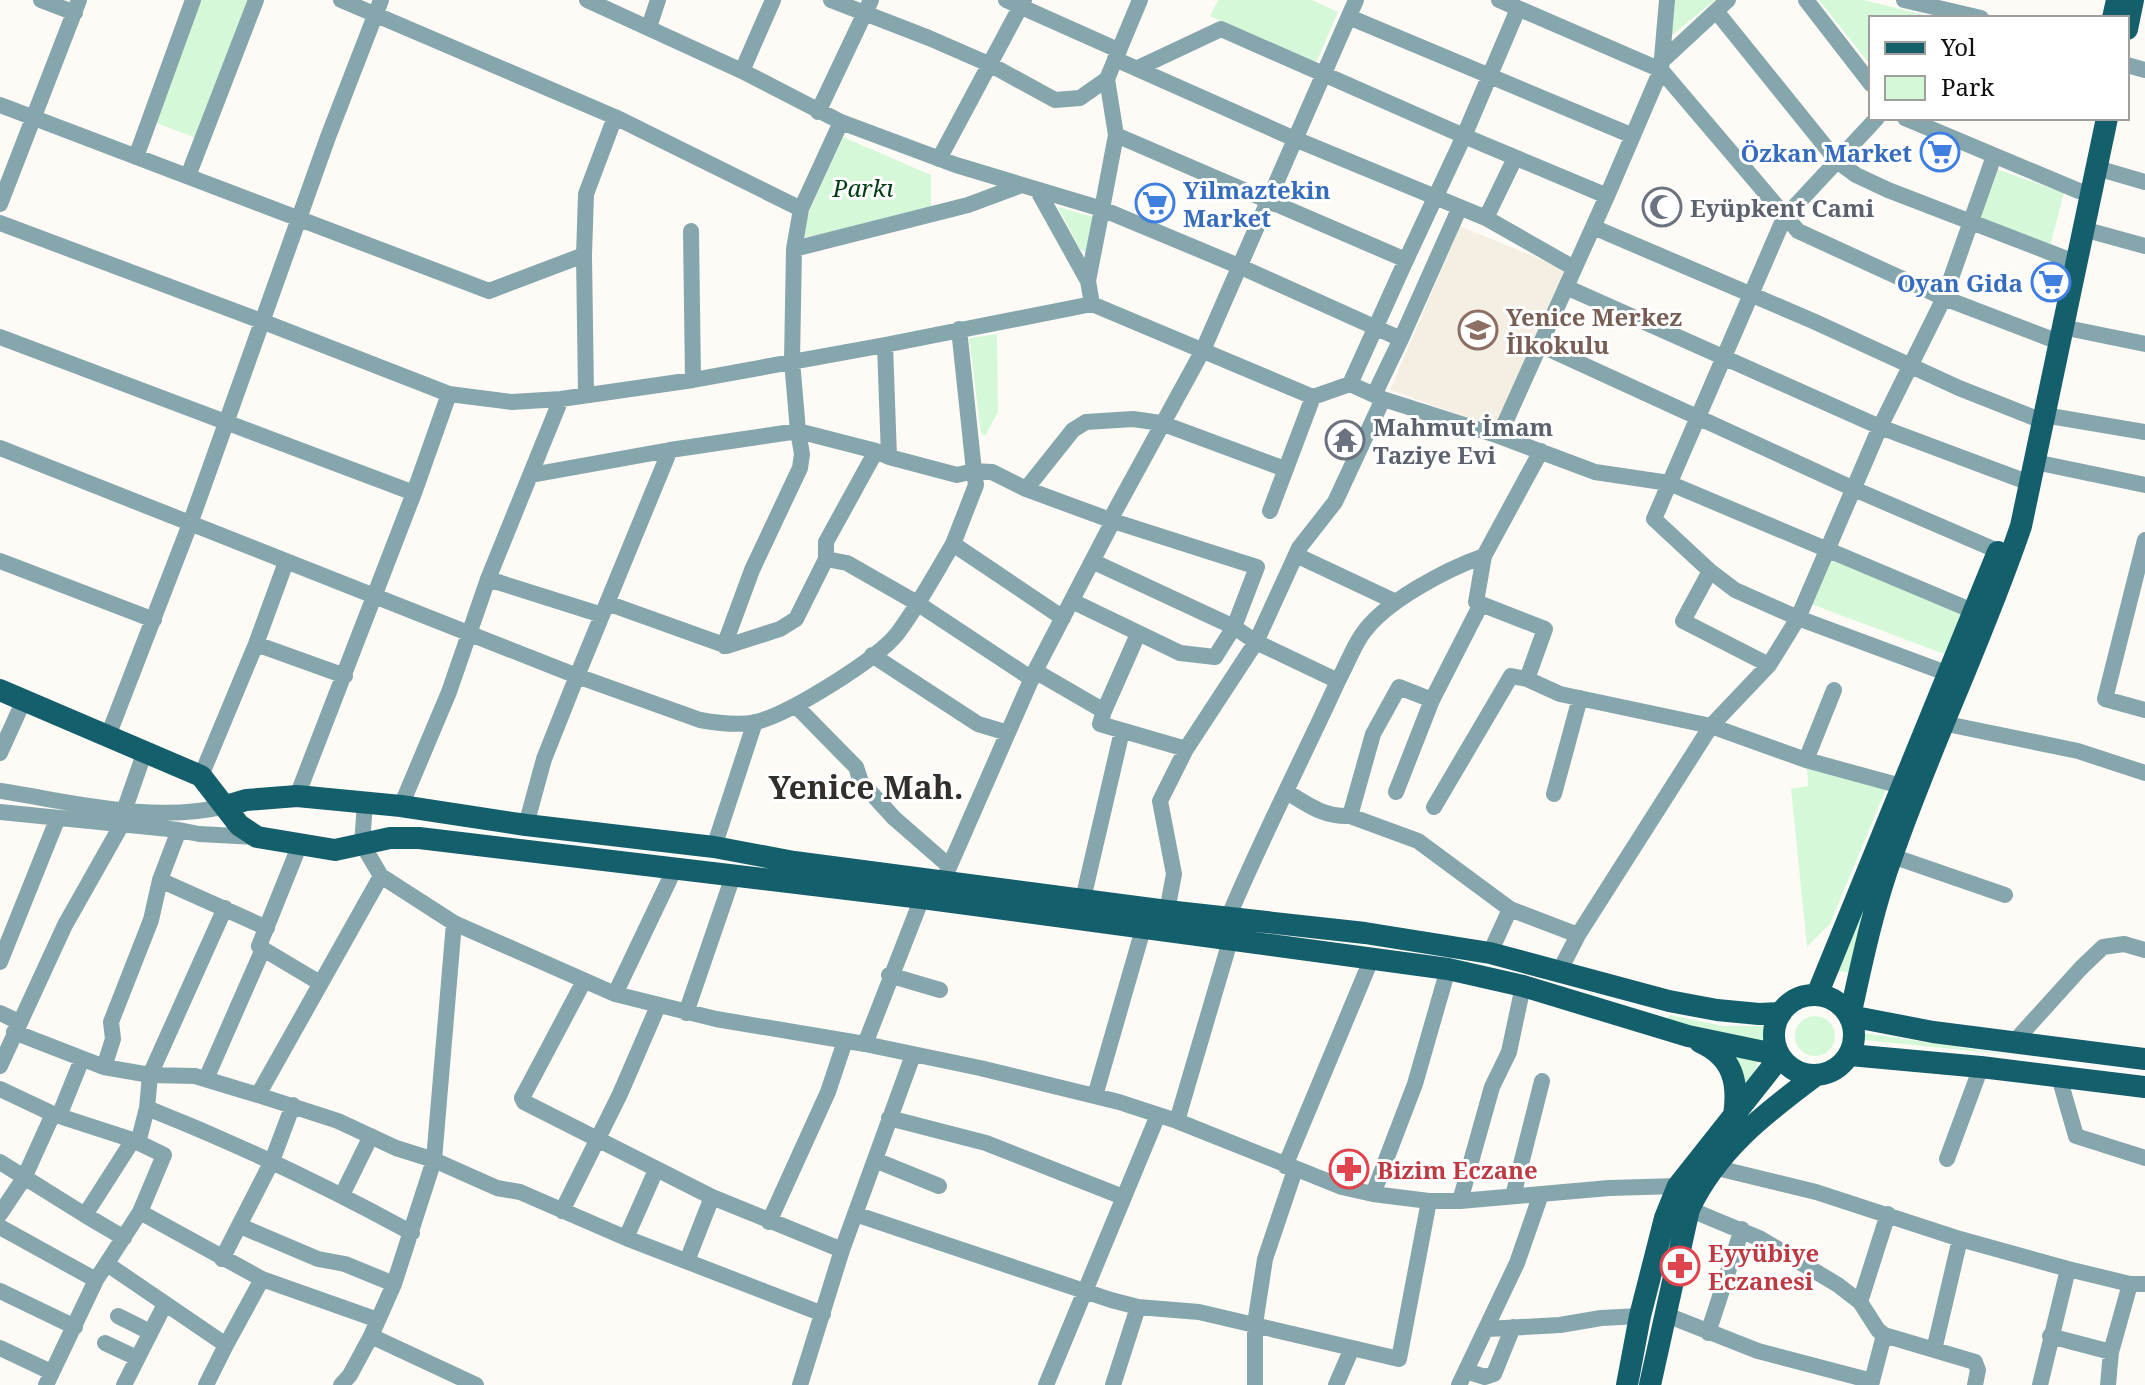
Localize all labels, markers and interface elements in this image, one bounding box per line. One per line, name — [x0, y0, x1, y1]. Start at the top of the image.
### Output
legend — [1869, 16, 2129, 120]
text: Yol — [1940, 30, 1976, 63]
text: Park — [1941, 70, 1995, 103]
supermarket icon: Özkan Market — [1919, 131, 1961, 173]
place label: Özkan Market — [1740, 136, 1912, 169]
park label: Parkı — [832, 171, 893, 204]
place label: Yilmaztekin Market — [1183, 173, 1330, 234]
supermarket icon: Yilmaztekin Market — [1134, 182, 1176, 224]
mosque icon: Eyüpkent Cami — [1641, 186, 1683, 228]
place label: Eyüpkent Cami — [1690, 191, 1875, 224]
supermarket icon: Oyan Gida — [2030, 261, 2072, 303]
place label: Oyan Gida — [1897, 266, 2023, 299]
place label: Yenice Merkez İlkokulu — [1506, 300, 1682, 361]
school or university icon: Yenice Merkez İlkokulu — [1457, 309, 1499, 351]
place label: Mahmut İmam Taziye Evi — [1373, 410, 1554, 471]
temple icon: Mahmut İmam Taziye Evi — [1324, 419, 1366, 461]
district label: Yenice Mah. — [769, 765, 963, 808]
pharmacy icon: Bizim Eczane — [1328, 1148, 1370, 1190]
place label: Bizim Eczane — [1377, 1153, 1538, 1186]
place label: Eyyübiye Eczanesi — [1708, 1236, 1819, 1297]
pharmacy icon: Eyyübiye Eczanesi — [1659, 1245, 1701, 1287]

